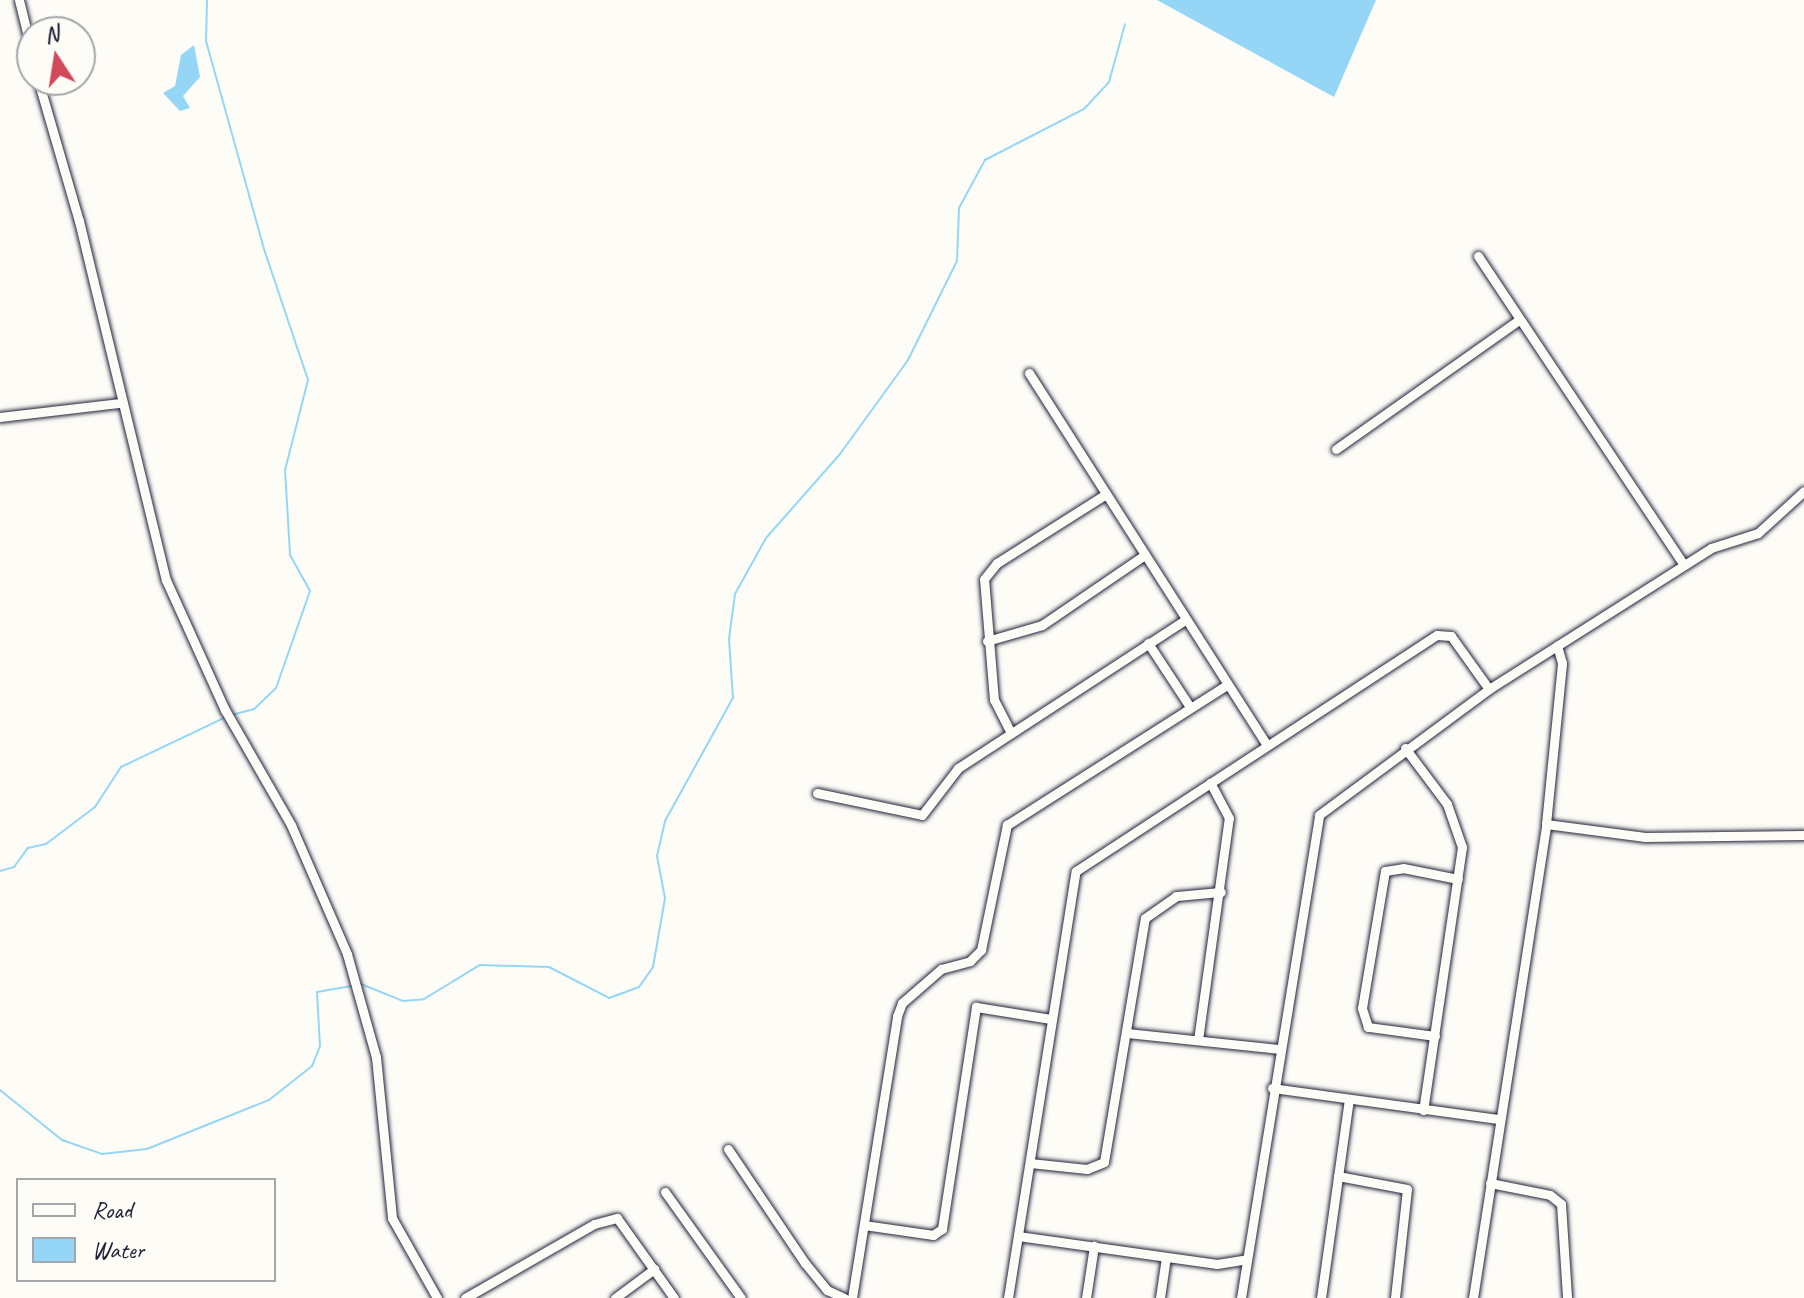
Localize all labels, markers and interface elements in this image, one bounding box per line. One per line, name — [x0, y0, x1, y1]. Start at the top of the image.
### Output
north arrow — [16, 16, 96, 96]
text: N — [42, 19, 61, 50]
legend — [16, 1178, 276, 1282]
text: Road — [92, 1195, 132, 1225]
text: Water — [92, 1235, 144, 1265]

